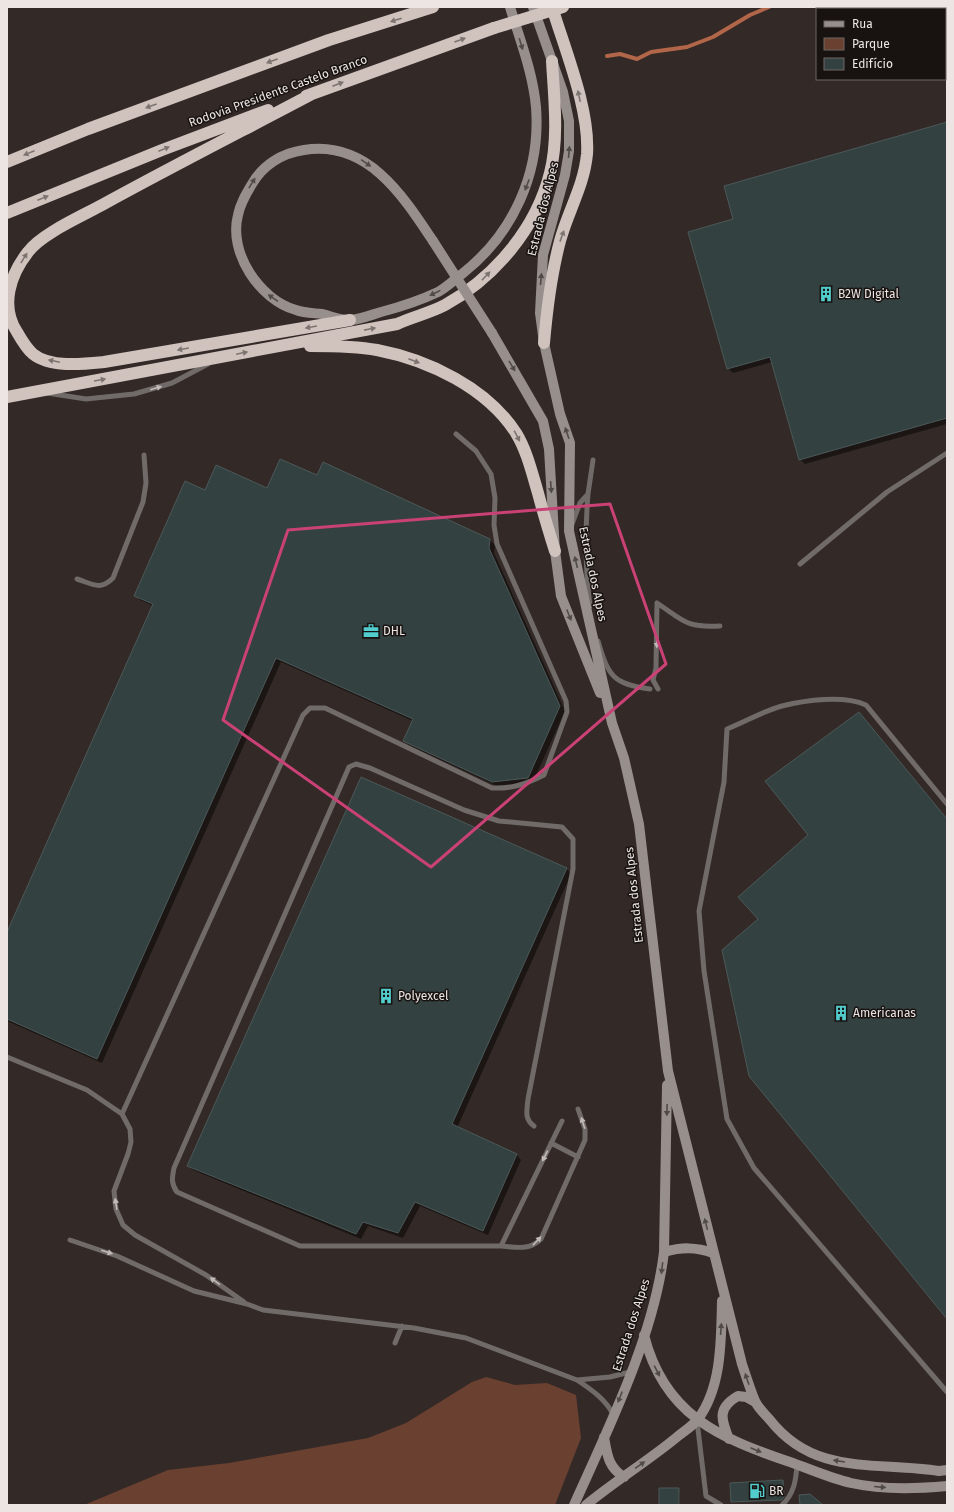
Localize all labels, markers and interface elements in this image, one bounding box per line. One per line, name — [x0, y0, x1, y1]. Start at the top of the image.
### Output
legend — [816, 8, 946, 80]
one-way arrow — [389, 17, 401, 23]
text: Rua — [852, 17, 873, 31]
one-way arrow — [455, 37, 467, 43]
text: Parque — [852, 37, 890, 51]
one-way arrow — [518, 39, 524, 51]
street label: Rodovia Presidente Castelo Branco — [187, 52, 369, 130]
text: Edifício — [852, 57, 893, 71]
one-way arrow — [266, 58, 278, 64]
one-way arrow — [332, 81, 344, 87]
one-way arrow — [576, 90, 582, 103]
one-way arrow — [144, 103, 156, 109]
one-way arrow — [158, 146, 170, 152]
one-way arrow — [565, 146, 572, 158]
one-way arrow — [24, 150, 35, 156]
one-way arrow — [361, 159, 371, 167]
street label: Estrada dos Alpes — [525, 160, 562, 258]
one-way arrow — [248, 178, 256, 188]
one-way arrow — [523, 180, 529, 192]
one-way arrow — [38, 195, 49, 201]
one-way arrow — [559, 229, 565, 241]
one-way arrow — [20, 253, 28, 263]
one-way arrow — [481, 271, 491, 281]
one-way arrow — [538, 273, 544, 285]
building icon: B2W Digital — [817, 285, 835, 303]
place label: B2W Digital — [838, 287, 899, 301]
one-way arrow — [430, 290, 441, 296]
one-way arrow — [267, 294, 279, 301]
one-way arrow — [305, 324, 317, 330]
one-way arrow — [364, 326, 376, 332]
one-way arrow — [177, 346, 189, 352]
one-way arrow — [236, 350, 248, 356]
one-way arrow — [48, 358, 61, 364]
one-way arrow — [409, 358, 421, 364]
one-way arrow — [508, 360, 515, 372]
one-way arrow — [94, 376, 107, 382]
one-way arrow — [150, 385, 162, 391]
one-way arrow — [564, 427, 570, 439]
one-way arrow — [513, 430, 520, 442]
one-way arrow — [548, 481, 554, 494]
street label: Estrada dos Alpes — [576, 525, 610, 623]
one-way arrow — [572, 556, 578, 568]
one-way arrow — [566, 610, 572, 621]
office icon: DHL — [362, 622, 380, 640]
place label: DHL — [383, 624, 405, 638]
one-way arrow — [654, 636, 660, 649]
street label: Estrada dos Alpes — [622, 846, 646, 944]
building icon: Polyexcel — [377, 987, 395, 1005]
place label: Polyexcel — [398, 989, 449, 1003]
building icon: Americanas — [832, 1004, 850, 1022]
place label: Americanas — [853, 1006, 916, 1020]
one-way arrow — [664, 1104, 670, 1117]
one-way arrow — [580, 1117, 586, 1129]
one-way arrow — [541, 1150, 548, 1161]
one-way arrow — [113, 1198, 119, 1211]
one-way arrow — [703, 1218, 709, 1230]
one-way arrow — [533, 1236, 542, 1246]
one-way arrow — [101, 1250, 113, 1256]
one-way arrow — [659, 1262, 665, 1274]
one-way arrow — [210, 1277, 220, 1285]
street label: Estrada dos Alpes — [609, 1277, 653, 1373]
one-way arrow — [718, 1323, 725, 1335]
one-way arrow — [654, 1365, 660, 1377]
one-way arrow — [744, 1373, 750, 1385]
one-way arrow — [617, 1392, 623, 1403]
one-way arrow — [750, 1447, 761, 1453]
one-way arrow — [833, 1458, 845, 1464]
one-way arrow — [635, 1461, 645, 1469]
fuel station icon: BR — [748, 1482, 766, 1500]
one-way arrow — [874, 1483, 886, 1490]
place label: BR — [769, 1484, 784, 1498]

